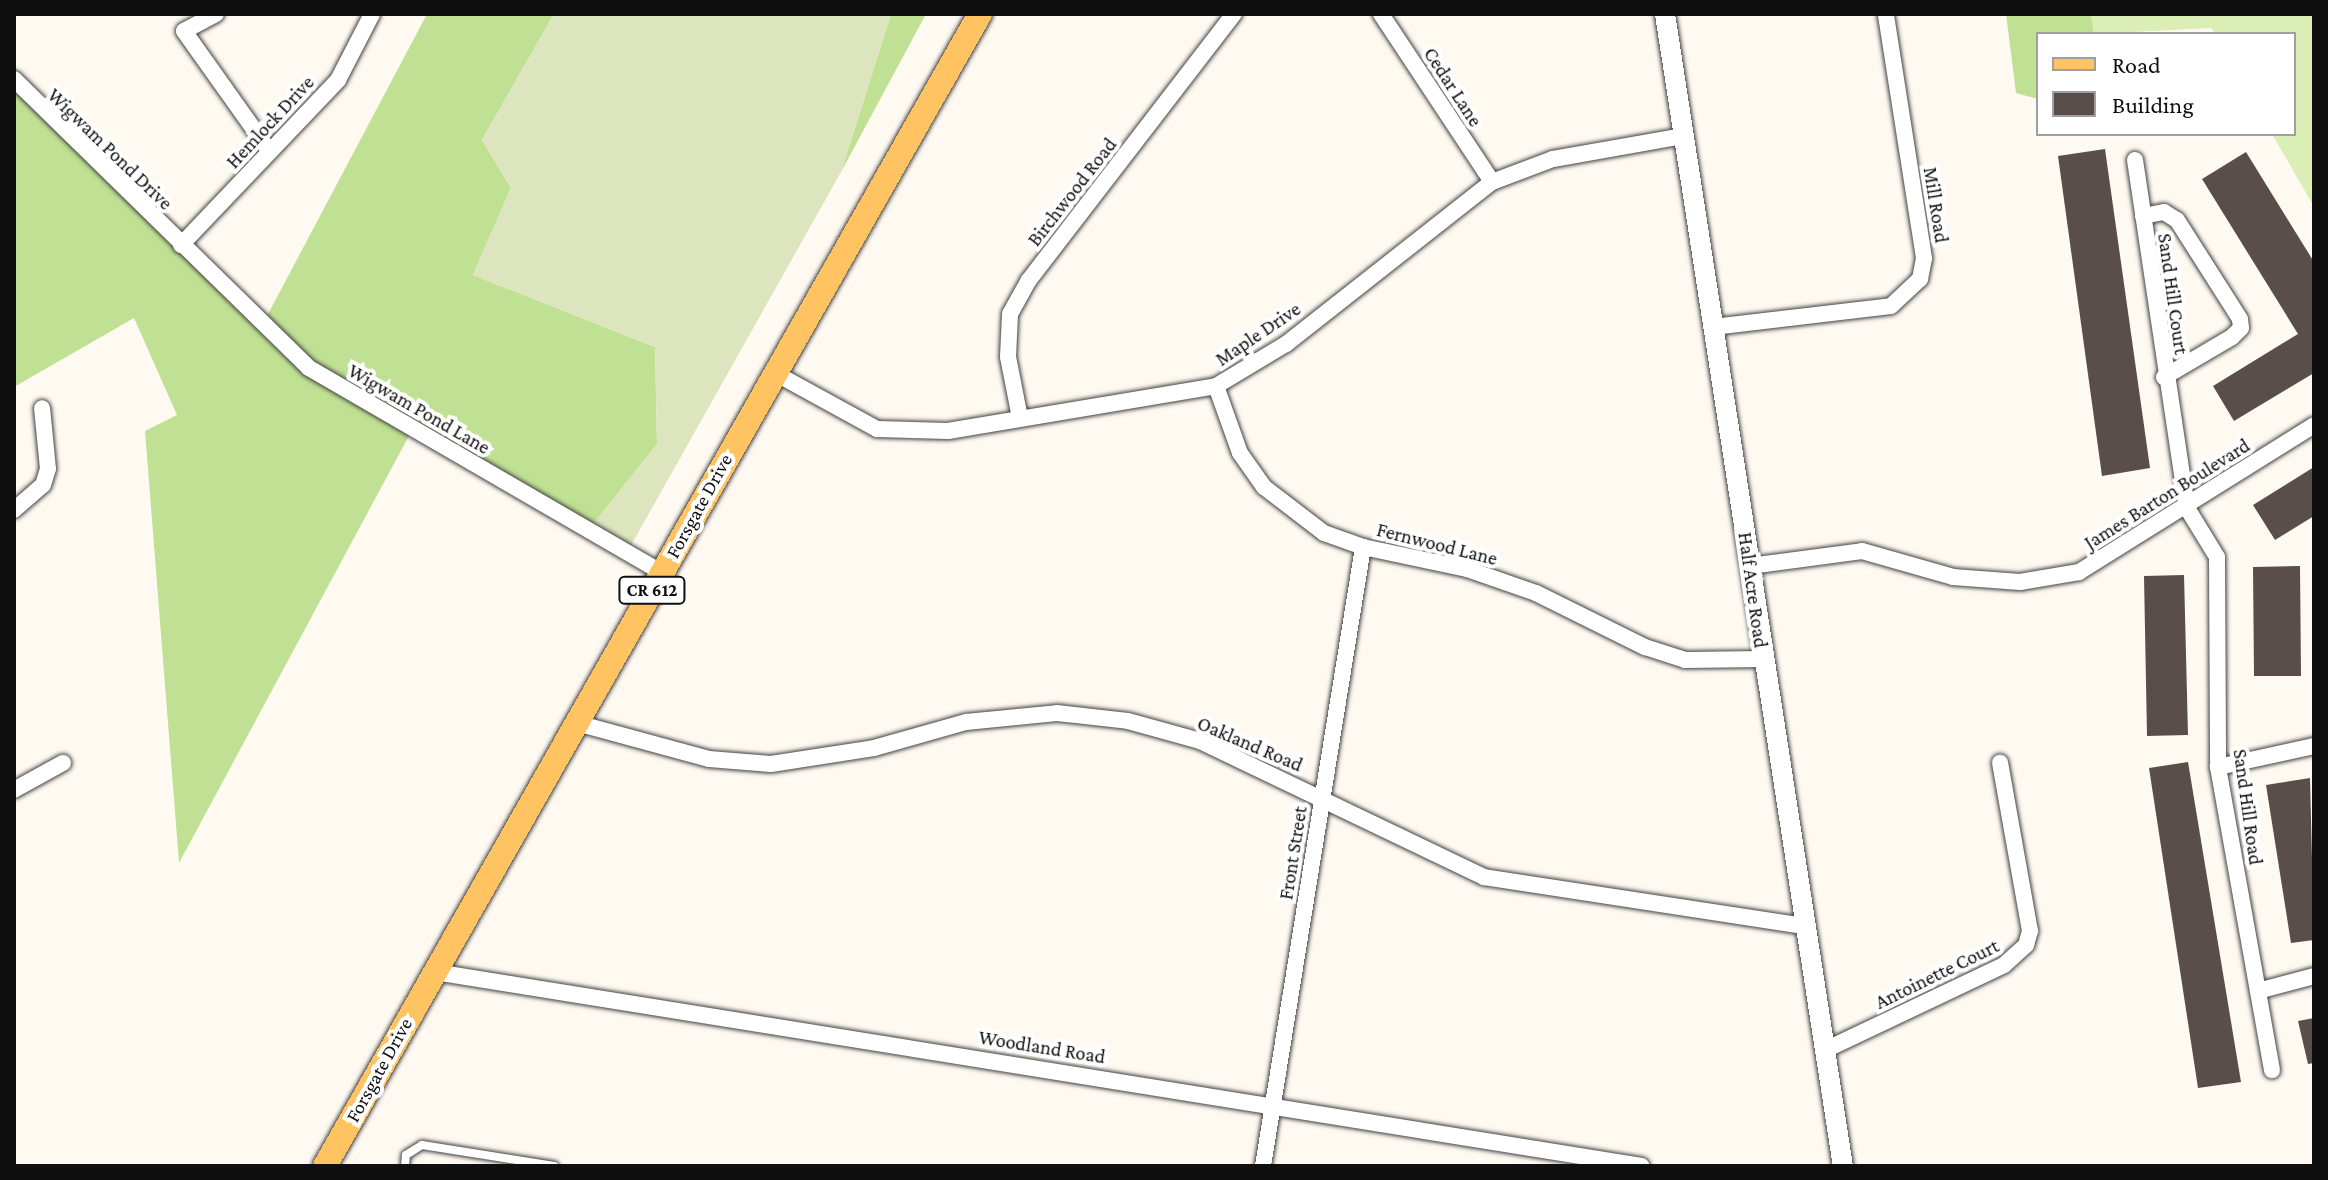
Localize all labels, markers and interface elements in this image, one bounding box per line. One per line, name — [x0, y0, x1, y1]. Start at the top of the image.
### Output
legend — [2036, 32, 2296, 136]
street label: Cedar Lane — [1418, 43, 1488, 131]
text: Road — [2112, 51, 2161, 78]
street label: Hemlock Drive — [221, 71, 319, 173]
street label: Wigwam Pond Drive — [42, 83, 178, 215]
text: Building — [2112, 91, 2194, 118]
street label: Birchwood Road — [1022, 133, 1122, 251]
street label: Mill Road — [1918, 165, 1954, 245]
street label: Sand Hill Court — [2153, 232, 2193, 356]
street label: Maple Drive — [1211, 297, 1305, 371]
street label: Wigwam Pond Lane — [344, 359, 494, 459]
street label: James Barton Boulevard — [2080, 433, 2254, 555]
street label: Forsgate Drive — [661, 450, 737, 562]
street label: Fernwood Lane — [1374, 517, 1500, 571]
street label: Half Acre Road — [1733, 531, 1773, 649]
road number: CR 612 — [618, 576, 686, 604]
street label: Oakland Road — [1194, 711, 1306, 777]
street label: Sand Hill Road — [2228, 747, 2268, 867]
street label: Front Street — [1274, 805, 1312, 901]
street label: Antoinette Court — [1871, 934, 2003, 1014]
street label: Forsgate Drive — [341, 1014, 417, 1126]
street label: Woodland Road — [977, 1025, 1107, 1069]

